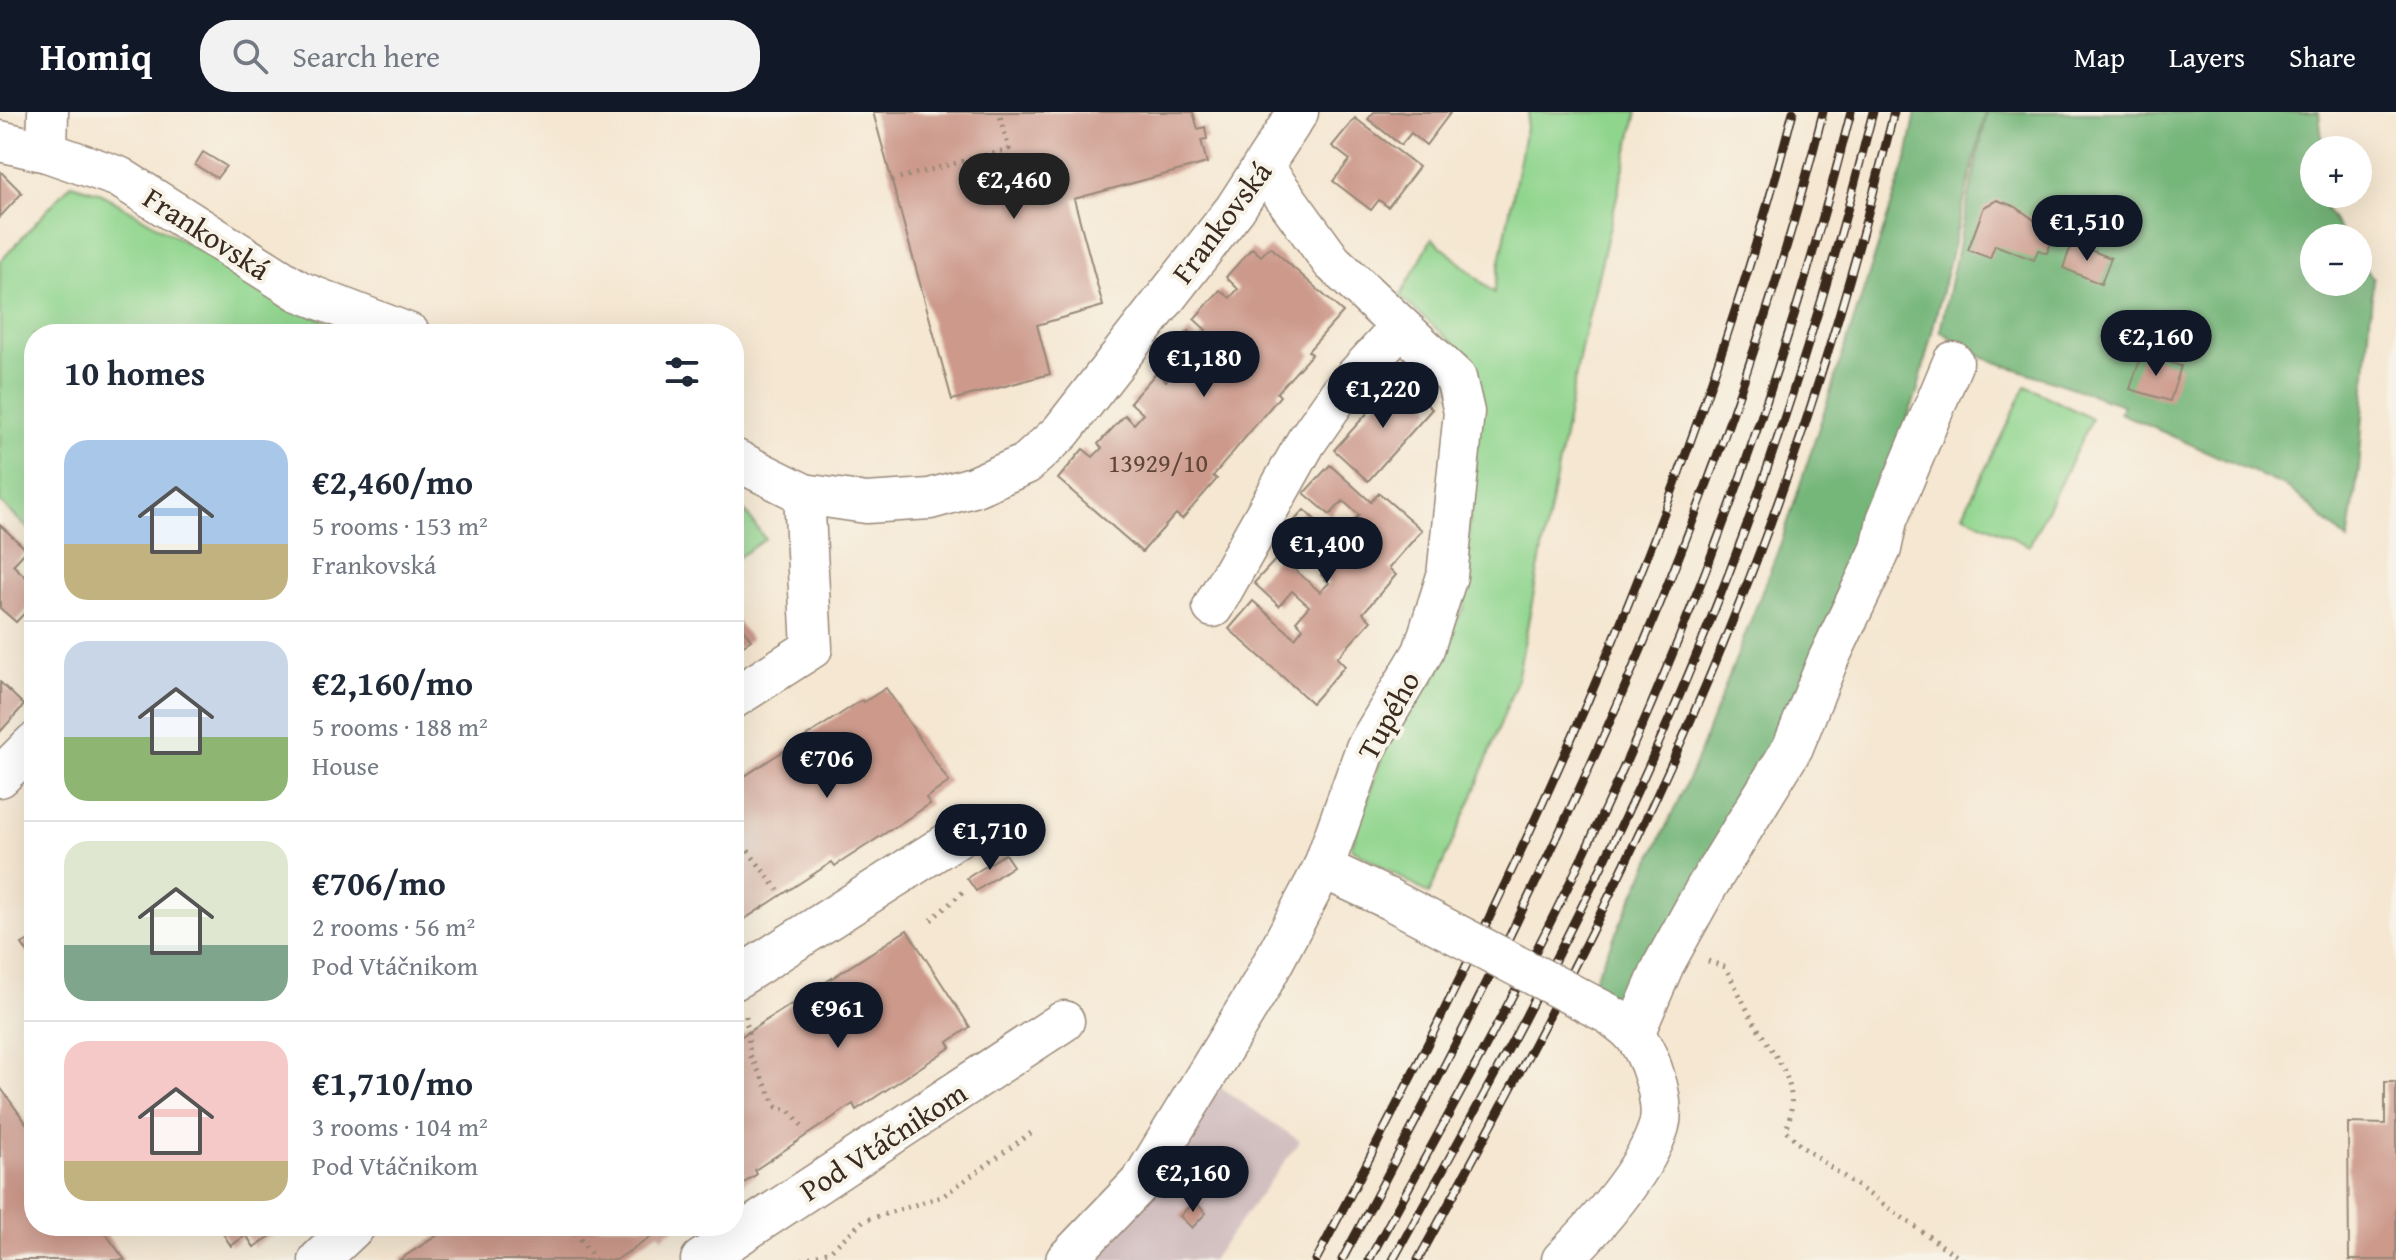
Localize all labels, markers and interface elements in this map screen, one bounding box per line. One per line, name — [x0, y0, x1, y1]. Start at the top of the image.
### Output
search box — [200, 20, 760, 92]
text: Homiq — [40, 28, 152, 84]
icon: search — [228, 34, 272, 78]
text: Search here — [292, 34, 440, 78]
text: Map — [2074, 36, 2125, 77]
text: Layers — [2169, 36, 2245, 77]
text: Share — [2289, 36, 2356, 77]
map controls — [2300, 136, 2372, 296]
button: + — [2300, 136, 2372, 208]
street label: Frankovská — [1160, 152, 1282, 292]
pin: €2,460 — [949, 153, 1079, 221]
text: €2,460 — [977, 159, 1051, 198]
street label: Frankovská — [135, 176, 279, 290]
pin: €1,510 — [2022, 195, 2152, 263]
text: €1,510 — [2050, 201, 2124, 240]
button: − — [2300, 224, 2372, 296]
pin: €2,160 — [2091, 310, 2221, 378]
text: €2,160 — [2119, 316, 2193, 355]
pin: €1,180 — [1139, 331, 1269, 399]
text: €1,180 — [1167, 337, 1241, 376]
text: 10 homes — [64, 348, 205, 397]
icon: filters — [660, 350, 704, 394]
pin: €1,220 — [1318, 362, 1448, 430]
text: €1,220 — [1346, 368, 1420, 407]
house number: 13929/10 — [1108, 443, 1208, 482]
text: €2,460/mo — [312, 457, 473, 506]
icon: home — [128, 472, 224, 568]
text: 5 rooms · 153 m² — [312, 506, 488, 545]
pin: €1,400 — [1262, 517, 1392, 585]
text: €1,400 — [1290, 523, 1364, 562]
text: Frankovská — [312, 545, 436, 584]
text: €2,160/mo — [312, 658, 473, 707]
street label: Tupého — [1346, 663, 1430, 767]
icon: home — [128, 673, 224, 769]
text: 5 rooms · 188 m² — [312, 707, 488, 746]
pin: €706 — [780, 732, 874, 800]
text: €706 — [800, 738, 854, 777]
text: House — [312, 746, 379, 785]
pin: €1,710 — [925, 804, 1055, 872]
text: €1,710 — [953, 810, 1027, 849]
text: €706/mo — [312, 858, 446, 907]
icon: home — [128, 873, 224, 969]
text: 2 rooms · 56 m² — [312, 907, 475, 946]
text: Pod Vtáčnikom — [312, 946, 478, 985]
pin: €961 — [791, 982, 885, 1050]
text: €961 — [811, 988, 865, 1027]
text: €1,710/mo — [312, 1058, 473, 1107]
street label: Pod Vtáčnikom — [791, 1070, 976, 1212]
icon: home — [128, 1073, 224, 1169]
text: 3 rooms · 104 m² — [312, 1107, 488, 1146]
text: Pod Vtáčnikom — [312, 1146, 478, 1185]
pin: €2,160 — [1128, 1146, 1258, 1214]
text: €2,160 — [1156, 1152, 1230, 1191]

